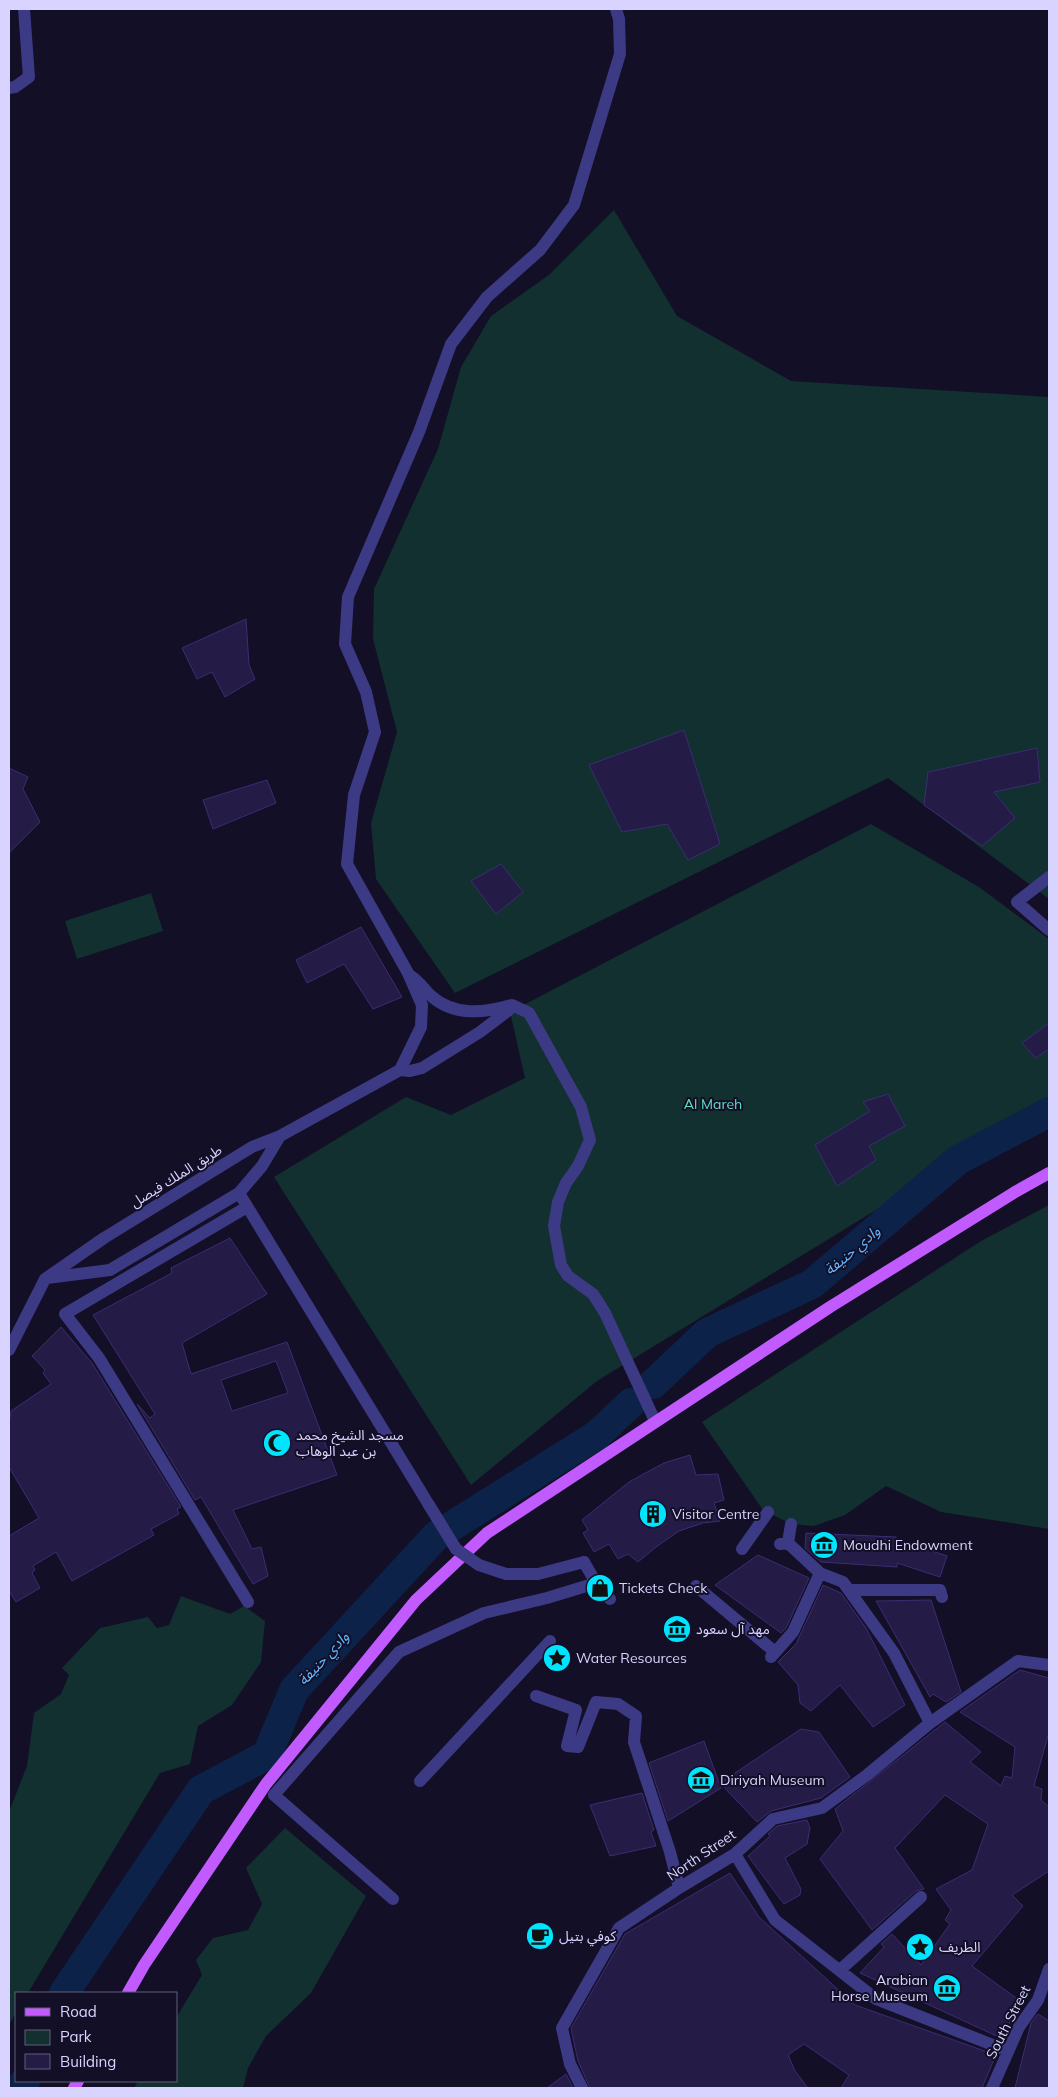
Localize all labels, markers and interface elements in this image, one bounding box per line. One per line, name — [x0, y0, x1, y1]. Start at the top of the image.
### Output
park label: Al Mareh — [684, 1095, 742, 1113]
street label: طريق الملك فيصل — [127, 1141, 226, 1212]
water label: وادي حنيفة — [820, 1221, 886, 1281]
place label: مسجد الشيخ محمد بن عبد الوهاب — [296, 1426, 404, 1460]
mosque icon: مسجد الشيخ محمد بن عبد الوهاب — [262, 1428, 292, 1458]
building icon: Visitor Centre — [638, 1499, 668, 1529]
place label: Visitor Centre — [672, 1505, 759, 1523]
museum icon: Moudhi Endowment — [809, 1530, 839, 1560]
place label: Moudhi Endowment — [843, 1536, 973, 1554]
shop icon: Tickets Check — [585, 1573, 615, 1603]
place label: Tickets Check — [619, 1579, 708, 1597]
museum icon: مهد آل سعود — [662, 1614, 692, 1644]
place label: مهد آل سعود — [696, 1620, 770, 1638]
water label: وادي حنيفة — [293, 1627, 355, 1691]
place icon: Water Resources — [542, 1643, 572, 1673]
place label: Water Resources — [576, 1649, 687, 1667]
museum icon: Diriyah Museum — [686, 1765, 716, 1795]
place label: Diriyah Museum — [720, 1771, 825, 1789]
street label: North Street — [663, 1825, 739, 1885]
cafe icon: كوفي بتيل — [525, 1921, 555, 1951]
place label: كوفي بتيل — [559, 1927, 616, 1947]
place icon: الطريف — [905, 1932, 935, 1962]
place label: الطريف — [939, 1938, 981, 1956]
place label: Arabian Horse Museum — [831, 1971, 928, 2005]
museum icon: Arabian Horse Museum — [932, 1973, 962, 2003]
street label: South Street — [982, 1982, 1034, 2062]
legend — [15, 1992, 178, 2082]
text: Road — [60, 2002, 97, 2021]
text: Park — [60, 2027, 92, 2046]
text: Building — [60, 2052, 116, 2071]

